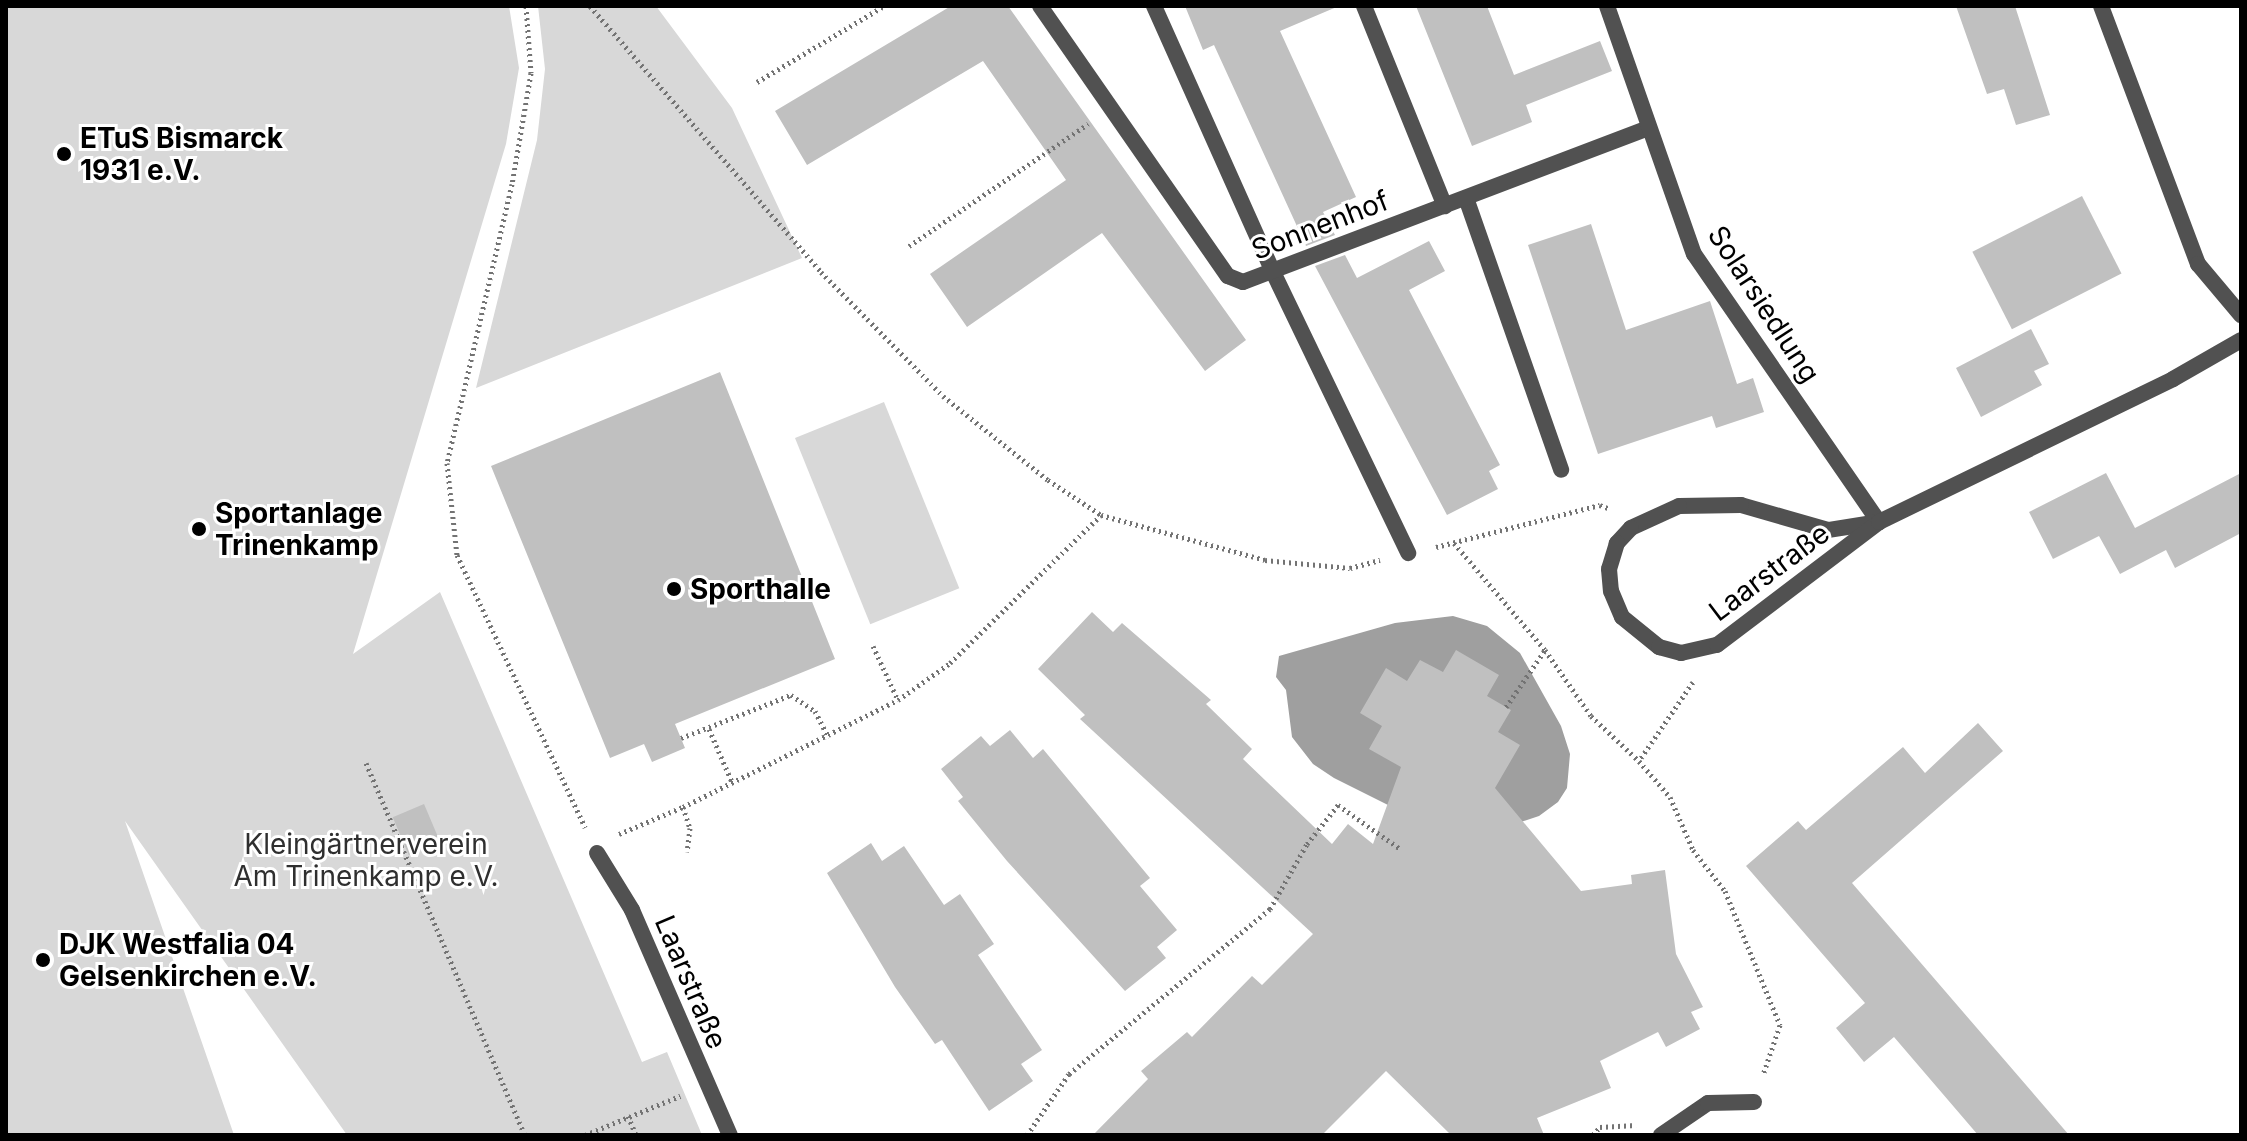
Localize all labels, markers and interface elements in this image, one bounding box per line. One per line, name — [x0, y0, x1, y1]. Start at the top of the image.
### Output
place label: ETuS Bismarck 1931 e.V. — [80, 121, 283, 187]
marker: ETuS Bismarck 1931 e.V. — [55, 145, 73, 163]
street label: Sonnenhof — [1247, 183, 1393, 267]
street label: Solarsiedlung — [1701, 219, 1827, 389]
place label: Sportanlage Trinenkamp — [215, 496, 382, 562]
street label: Laarstraße — [1702, 516, 1836, 628]
marker: Sportanlage Trinenkamp — [190, 520, 208, 538]
place label: Sporthalle — [690, 572, 831, 606]
marker: Sporthalle — [665, 580, 683, 598]
park label: Kleingärtnerverein Am Trinenkamp e.V. — [233, 827, 499, 893]
street label: Laarstraße — [648, 910, 734, 1054]
place label: DJK Westfalia 04 Gelsenkirchen e.V. — [59, 927, 317, 993]
marker: DJK Westfalia 04 Gelsenkirchen e.V. — [34, 951, 52, 969]

